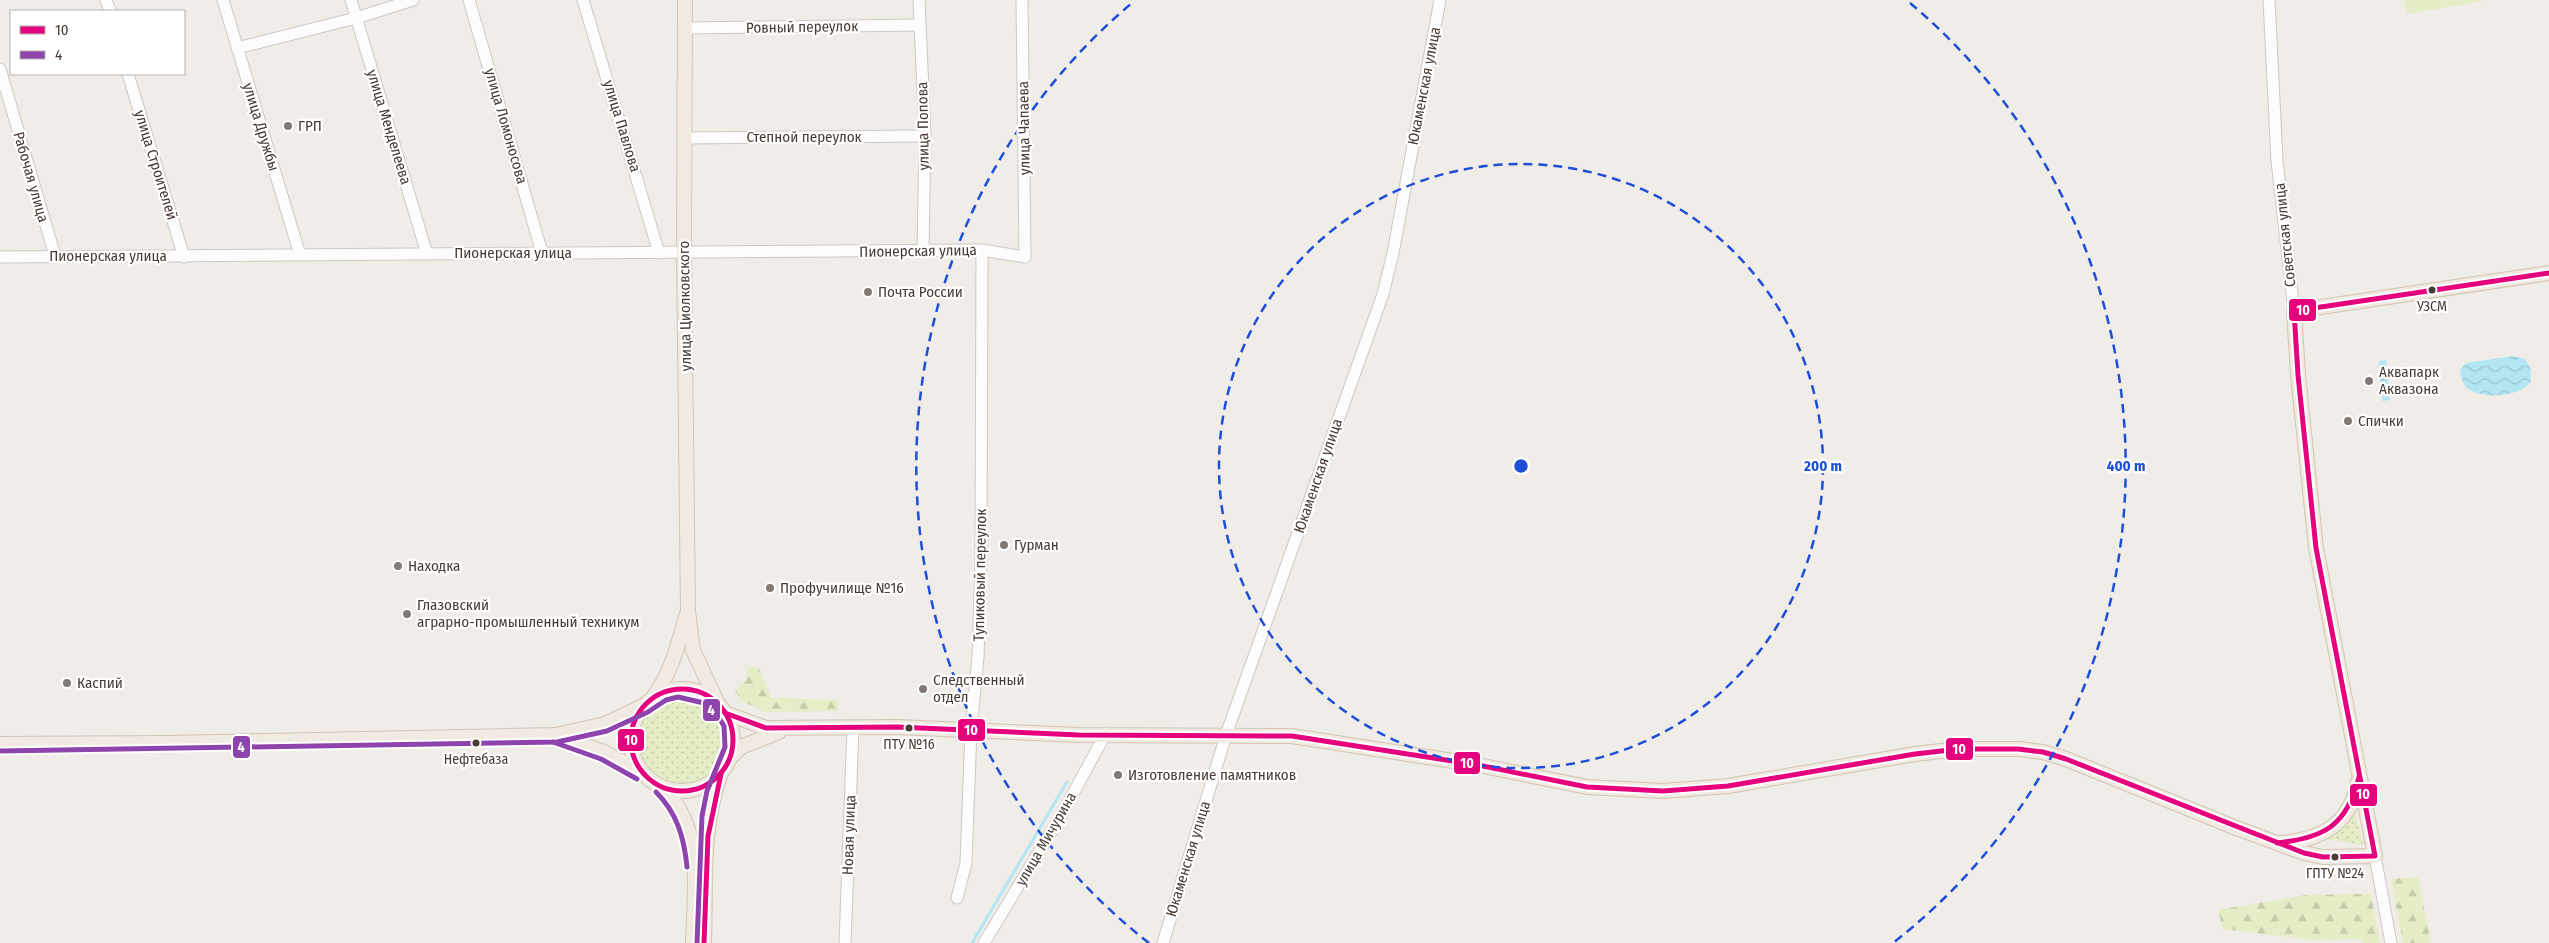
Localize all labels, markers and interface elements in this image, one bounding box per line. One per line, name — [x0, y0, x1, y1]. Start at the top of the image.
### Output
legend — [10, 10, 185, 75]
street label: Ровный переулок — [746, 17, 858, 37]
text: 10 — [55, 21, 69, 39]
street label: Юкаменская улица — [1404, 25, 1444, 147]
text: 4 — [55, 46, 62, 64]
street label: улица Ломоносова — [481, 66, 531, 186]
street label: улица Менделеева — [363, 67, 415, 187]
street label: улица Павлова — [599, 78, 645, 174]
street label: улица Дружбы — [239, 81, 283, 173]
street label: улица Чапаева — [1014, 81, 1034, 175]
street label: улица Попова — [913, 82, 933, 170]
street label: улица Строителей — [131, 108, 181, 222]
place label: ГРП — [298, 117, 322, 135]
marker: ГРП — [282, 120, 294, 132]
street label: Степной переулок — [746, 128, 862, 146]
street label: Рабочая улица — [9, 130, 53, 224]
street label: Советская улица — [2271, 182, 2299, 288]
street label: улица Циолковского — [675, 241, 695, 371]
street label: Пионерская улица — [859, 241, 977, 261]
street label: Пионерская улица — [454, 244, 572, 262]
street label: Пионерская улица — [49, 247, 167, 265]
place label: Почта России — [878, 283, 963, 301]
marker: УЗСМ — [2427, 285, 2437, 295]
marker: Почта России — [862, 286, 874, 298]
line badge: 10 — [2288, 298, 2317, 322]
place label: УЗСМ — [2416, 298, 2447, 315]
text: 10 — [2296, 302, 2310, 319]
place label: Аквапарк Аквазона — [2379, 363, 2439, 398]
marker: Аквапарк Аквазона — [2363, 375, 2375, 387]
place label: Спички — [2358, 412, 2404, 430]
marker: Спички — [2342, 415, 2354, 427]
street label: Юкаменская улица — [1290, 416, 1346, 536]
centre of rings — [1512, 457, 1530, 475]
text: 200 m — [1803, 457, 1842, 475]
text: 400 m — [2107, 457, 2145, 475]
street label: Тупиковый переулок — [970, 508, 990, 642]
place label: Гурман — [1014, 536, 1059, 554]
marker: Гурман — [998, 539, 1010, 551]
place label: Находка — [408, 557, 460, 575]
marker: Находка — [392, 560, 404, 572]
place label: Профучилище №16 — [780, 579, 904, 597]
marker: Профучилище №16 — [764, 582, 776, 594]
place label: Глазовский аграрно-промышленный техникум — [417, 596, 639, 631]
marker: Глазовский аграрно-промышленный техникум — [401, 608, 413, 620]
place label: Следственный отдел — [933, 671, 1025, 706]
place label: Каспий — [77, 674, 123, 692]
marker: Каспий — [61, 677, 73, 689]
marker: Следственный отдел — [917, 683, 929, 695]
line badge: 4 — [702, 698, 721, 722]
text: 4 — [707, 702, 715, 719]
line badge: 10 — [957, 718, 986, 742]
text: 10 — [964, 722, 978, 739]
marker: ПТУ №16 — [904, 723, 914, 733]
line badge: 10 — [617, 728, 645, 752]
text: 10 — [624, 732, 638, 749]
line badge: 4 — [232, 735, 251, 759]
place label: ПТУ №16 — [883, 736, 935, 753]
line badge: 10 — [1945, 737, 1974, 761]
marker: Нефтебаза — [471, 738, 481, 748]
text: 4 — [237, 739, 245, 756]
text: 10 — [1952, 741, 1966, 758]
place label: Нефтебаза — [444, 751, 508, 768]
line badge: 10 — [1453, 751, 1481, 775]
text: 10 — [1460, 755, 1474, 772]
place label: Изготовление памятников — [1128, 766, 1296, 784]
marker: Изготовление памятников — [1112, 769, 1124, 781]
line badge: 10 — [2349, 783, 2378, 807]
text: 10 — [2356, 786, 2370, 803]
street label: улица Мичурина — [1012, 789, 1080, 889]
street label: Новая улица — [839, 795, 859, 875]
street label: Юкаменская улица — [1162, 799, 1214, 919]
marker: ГПТУ №24 — [2330, 852, 2340, 862]
place label: ГПТУ №24 — [2306, 865, 2364, 882]

